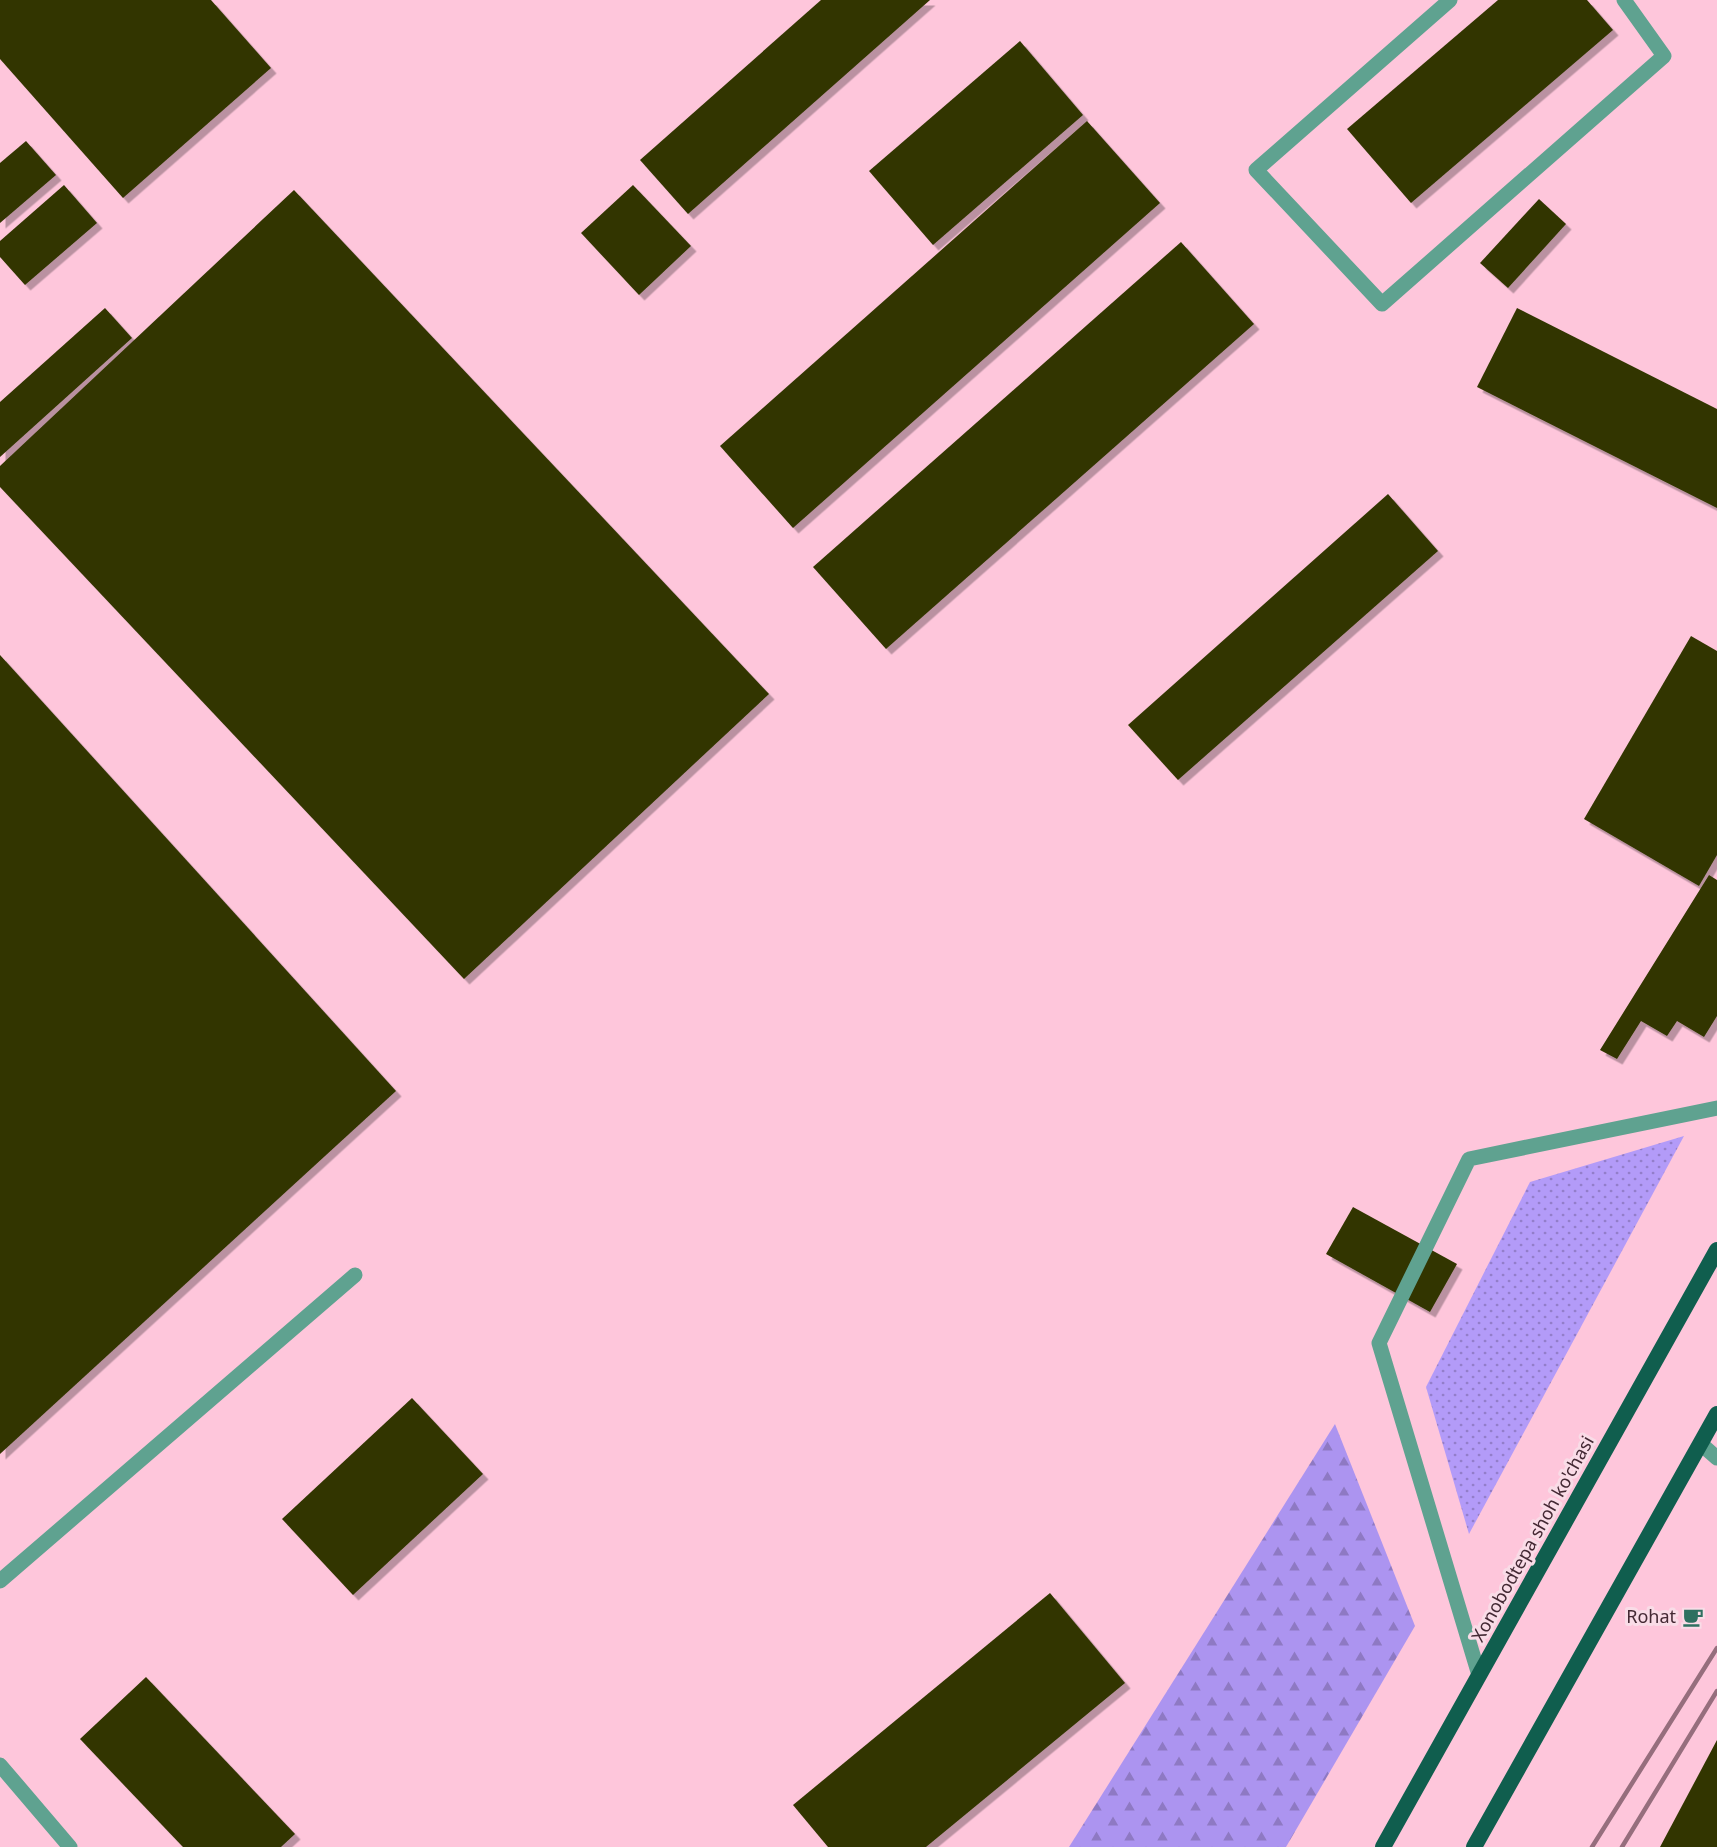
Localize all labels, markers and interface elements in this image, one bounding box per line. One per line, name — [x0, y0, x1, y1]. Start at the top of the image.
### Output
street label: Xonobodtepa shoh ko'chasi — [1465, 1431, 1599, 1646]
place label: Rohat — [1626, 1604, 1676, 1628]
cafe icon: Rohat — [1681, 1605, 1705, 1629]

